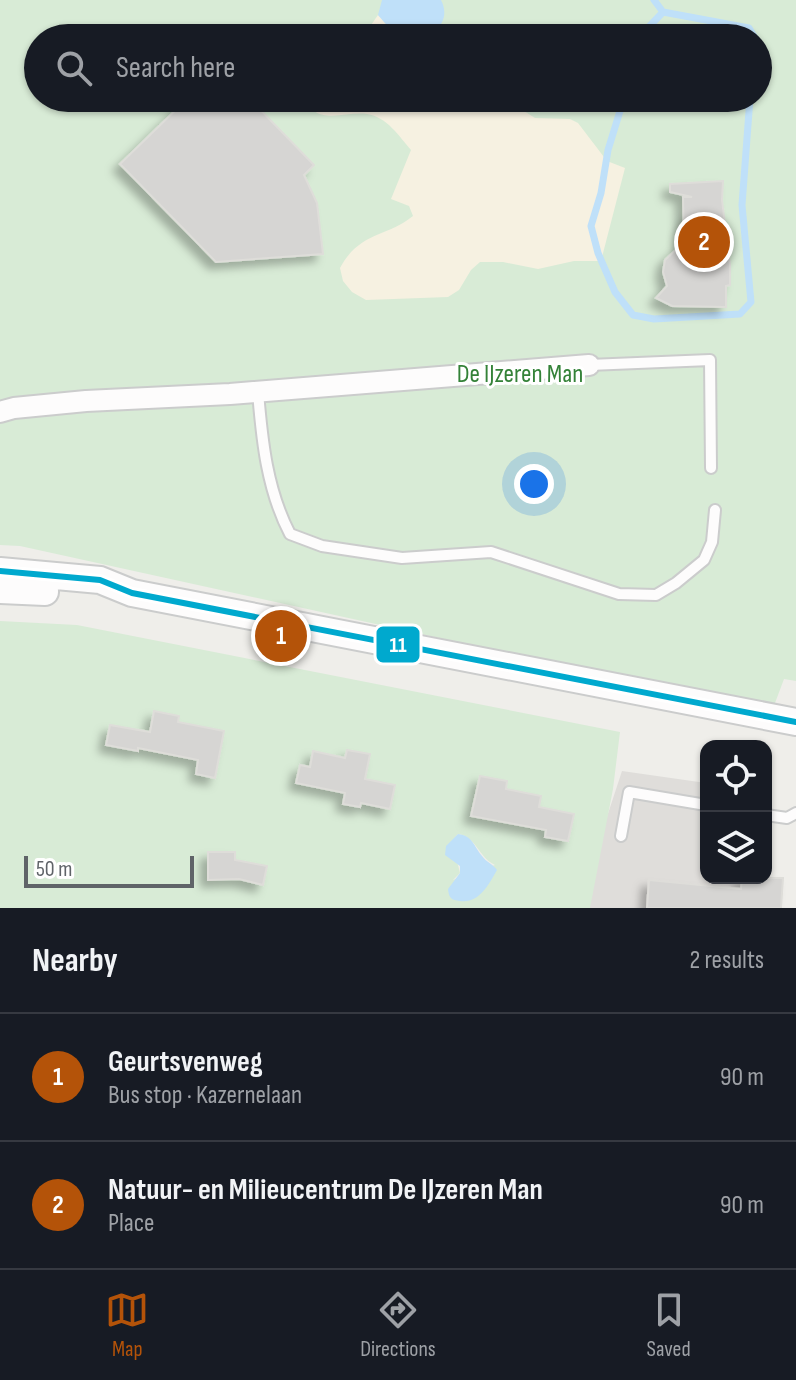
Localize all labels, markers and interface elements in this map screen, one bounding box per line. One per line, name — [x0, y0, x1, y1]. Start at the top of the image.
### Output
search box — [24, 24, 772, 112]
icon: search — [52, 46, 96, 90]
text: Search here — [116, 50, 235, 86]
pin: 2 — [678, 212, 730, 272]
park label: De IJzeren Man — [457, 359, 583, 390]
your location — [514, 464, 554, 504]
pin: 1 — [255, 606, 307, 666]
line badge: 11 — [375, 625, 421, 664]
text: 11 — [389, 632, 407, 659]
map controls — [700, 740, 772, 884]
button: locate — [700, 740, 772, 812]
button: layers — [700, 812, 772, 884]
scale bar — [24, 852, 194, 888]
text: 50 m — [36, 856, 72, 883]
text: Nearby — [32, 940, 118, 981]
text: 2 results — [690, 945, 764, 976]
text: Geurtsvenweg — [108, 1044, 263, 1080]
text: 1 — [53, 1062, 63, 1093]
text: 90 m — [720, 1062, 764, 1093]
text: Bus stop · Kazernelaan — [108, 1080, 302, 1111]
text: Natuur- en Milieucentrum De IJzeren Man — [108, 1172, 543, 1208]
text: 2 — [52, 1190, 64, 1221]
text: 90 m — [720, 1190, 764, 1221]
text: Place — [108, 1208, 155, 1239]
tab: Map — [105, 1288, 149, 1363]
tab: Directions — [360, 1288, 436, 1363]
tab: Saved — [647, 1288, 691, 1363]

